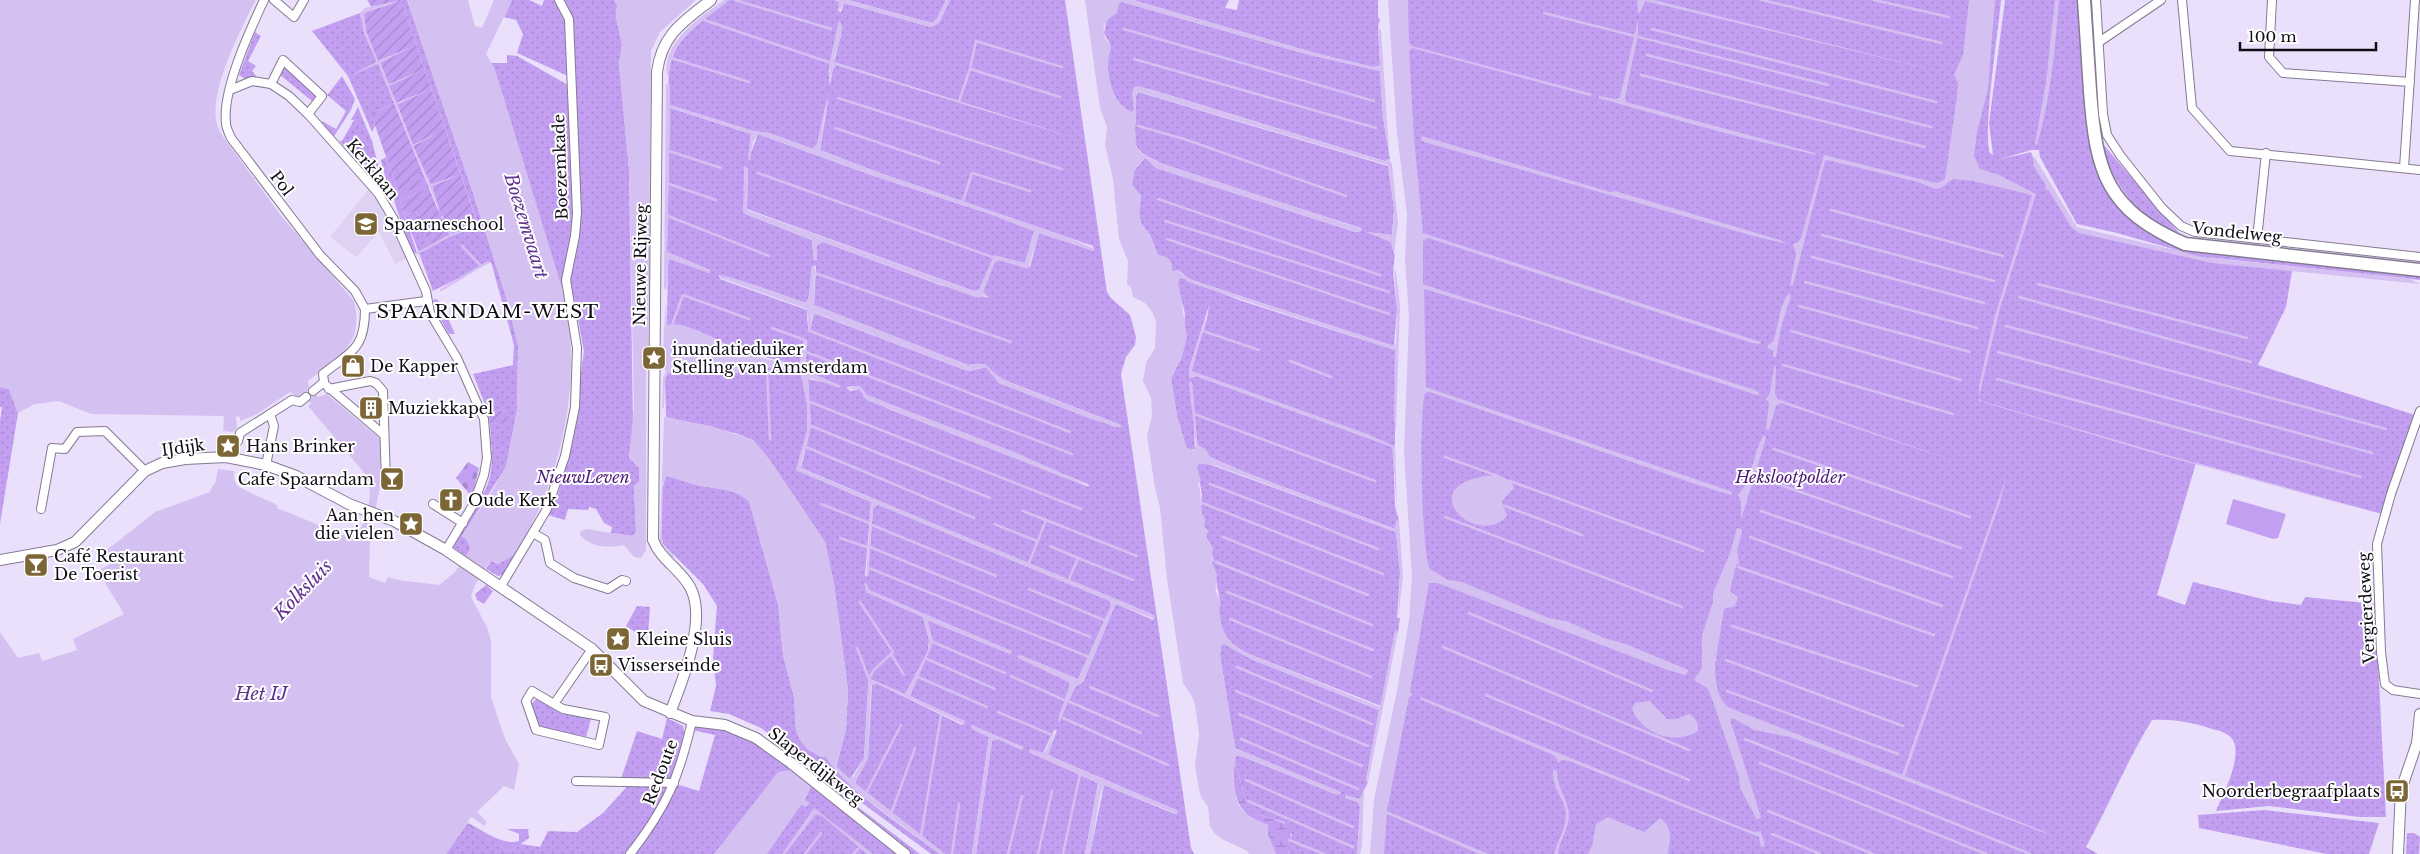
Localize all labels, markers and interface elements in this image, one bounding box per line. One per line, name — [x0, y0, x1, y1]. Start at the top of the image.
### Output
scale bar — [2240, 20, 2376, 52]
text: 100 m — [2248, 27, 2297, 46]
street label: Boezemkade — [548, 114, 572, 220]
street label: Kerklaan — [342, 134, 404, 204]
street label: Pol — [266, 167, 298, 199]
water label: Boezemvaart — [499, 169, 553, 282]
street label: Nieuwe Rijweg — [629, 204, 651, 326]
school or university icon: Spaarneschool — [353, 211, 379, 237]
place label: Spaarneschool — [384, 214, 504, 234]
street label: Vondelweg — [2190, 217, 2283, 247]
district label: SPAARNDAM-WEST — [377, 300, 599, 323]
place label: inundatieduiker Stelling van Amsterdam — [672, 339, 868, 377]
place icon: inundatieduiker Stelling van Amsterdam — [641, 345, 667, 371]
shop icon: De Kapper — [340, 353, 366, 379]
place label: De Kapper — [370, 356, 458, 376]
building icon: Muziekkapel — [358, 395, 384, 421]
place label: Muziekkapel — [388, 398, 493, 418]
place icon: Hans Brinker — [215, 433, 241, 459]
street label: IJdijk — [160, 434, 206, 460]
place label: Hans Brinker — [246, 436, 355, 456]
bar icon: Cafe Spaarndam — [379, 466, 405, 492]
park label: NieuwLeven — [535, 467, 630, 487]
park label: Hekslootpolder — [1734, 467, 1845, 487]
place label: Cafe Spaarndam — [238, 469, 374, 489]
church icon: Oude Kerk — [438, 487, 464, 513]
place label: Oude Kerk — [468, 490, 557, 510]
place label: Aan hen die vielen — [315, 505, 394, 543]
place icon: Aan hen die vielen — [398, 511, 424, 537]
place label: Café Restaurant De Toerist — [54, 546, 184, 584]
street label: Vergierdeweg — [2353, 551, 2379, 665]
bar icon: Café Restaurant De Toerist — [23, 552, 49, 578]
water label: Kolksluis — [268, 555, 337, 625]
place icon: Kleine Sluis — [605, 626, 631, 652]
place label: Kleine Sluis — [636, 629, 732, 649]
bus stop icon: Visserseinde — [588, 652, 614, 678]
place label: Visserseinde — [617, 655, 720, 675]
water label: Het IJ — [234, 683, 289, 705]
street label: Slaperdijkweg — [765, 723, 868, 810]
street label: Redoute — [638, 736, 682, 808]
bus stop icon: Noorderbegraafplaats — [2384, 778, 2410, 804]
place label: Noorderbegraafplaats — [2202, 781, 2380, 801]

